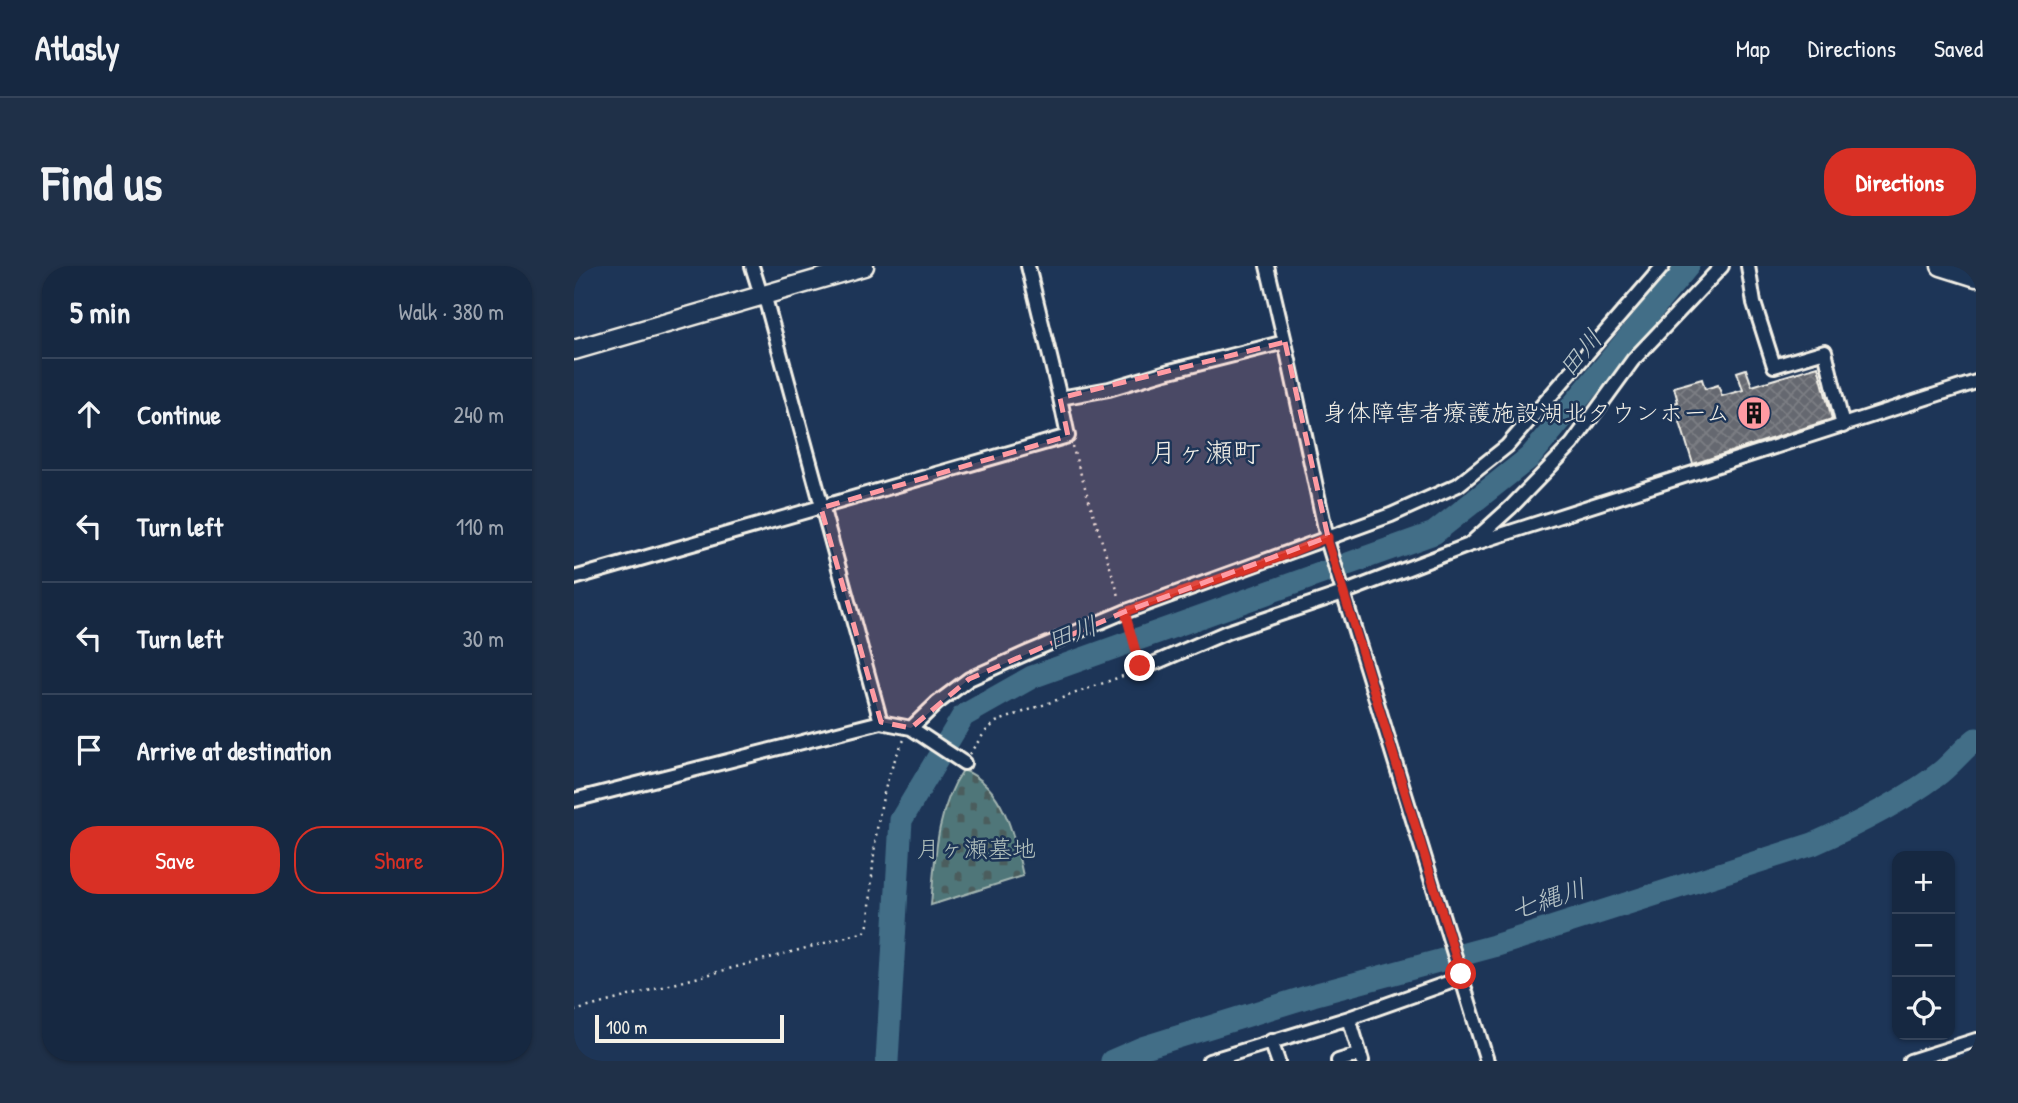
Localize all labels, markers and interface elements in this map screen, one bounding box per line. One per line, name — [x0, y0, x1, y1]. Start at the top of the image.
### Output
text: Atlasly — [35, 26, 120, 70]
text: Map — [1736, 32, 1770, 64]
text: Directions — [1808, 32, 1896, 64]
text: Saved — [1934, 32, 1983, 64]
button: Directions — [1824, 148, 1976, 216]
text: Find us — [42, 149, 162, 215]
text: 5 min — [70, 292, 130, 332]
text: Walk · 380 m — [398, 296, 504, 327]
water label: 田川 — [1549, 322, 1610, 384]
building icon: 身体障害者療護施設湖北タウンホーム — [1735, 394, 1773, 432]
icon: ahead — [70, 395, 108, 433]
place label: 身体障害者療護施設湖北タウンホーム — [1323, 396, 1730, 428]
text: Continue — [137, 397, 221, 432]
text: 240 m — [453, 399, 504, 430]
district label: 月ヶ瀬町 — [1149, 433, 1261, 471]
icon: left — [70, 507, 108, 545]
text: Turn left — [137, 509, 223, 544]
text: 110 m — [456, 511, 504, 542]
water label: 田川 — [1041, 607, 1102, 658]
icon: left — [70, 619, 108, 657]
text: Turn left — [137, 621, 223, 656]
text: 30 m — [462, 623, 504, 654]
route end — [1124, 650, 1155, 681]
icon: arrive — [70, 731, 108, 769]
text: Arrive at destination — [137, 733, 332, 768]
button: Save — [70, 826, 280, 894]
button: Share — [294, 826, 504, 894]
park label: 月ヶ瀬墓地 — [916, 832, 1036, 864]
map controls — [1892, 851, 1955, 1040]
button: + — [1892, 851, 1955, 914]
water label: 七縄川 — [1505, 870, 1590, 927]
button: − — [1892, 914, 1955, 977]
route start — [1445, 958, 1476, 989]
button: locate — [1892, 977, 1955, 1040]
scale bar — [595, 1012, 784, 1044]
text: 100 m — [606, 1014, 647, 1040]

